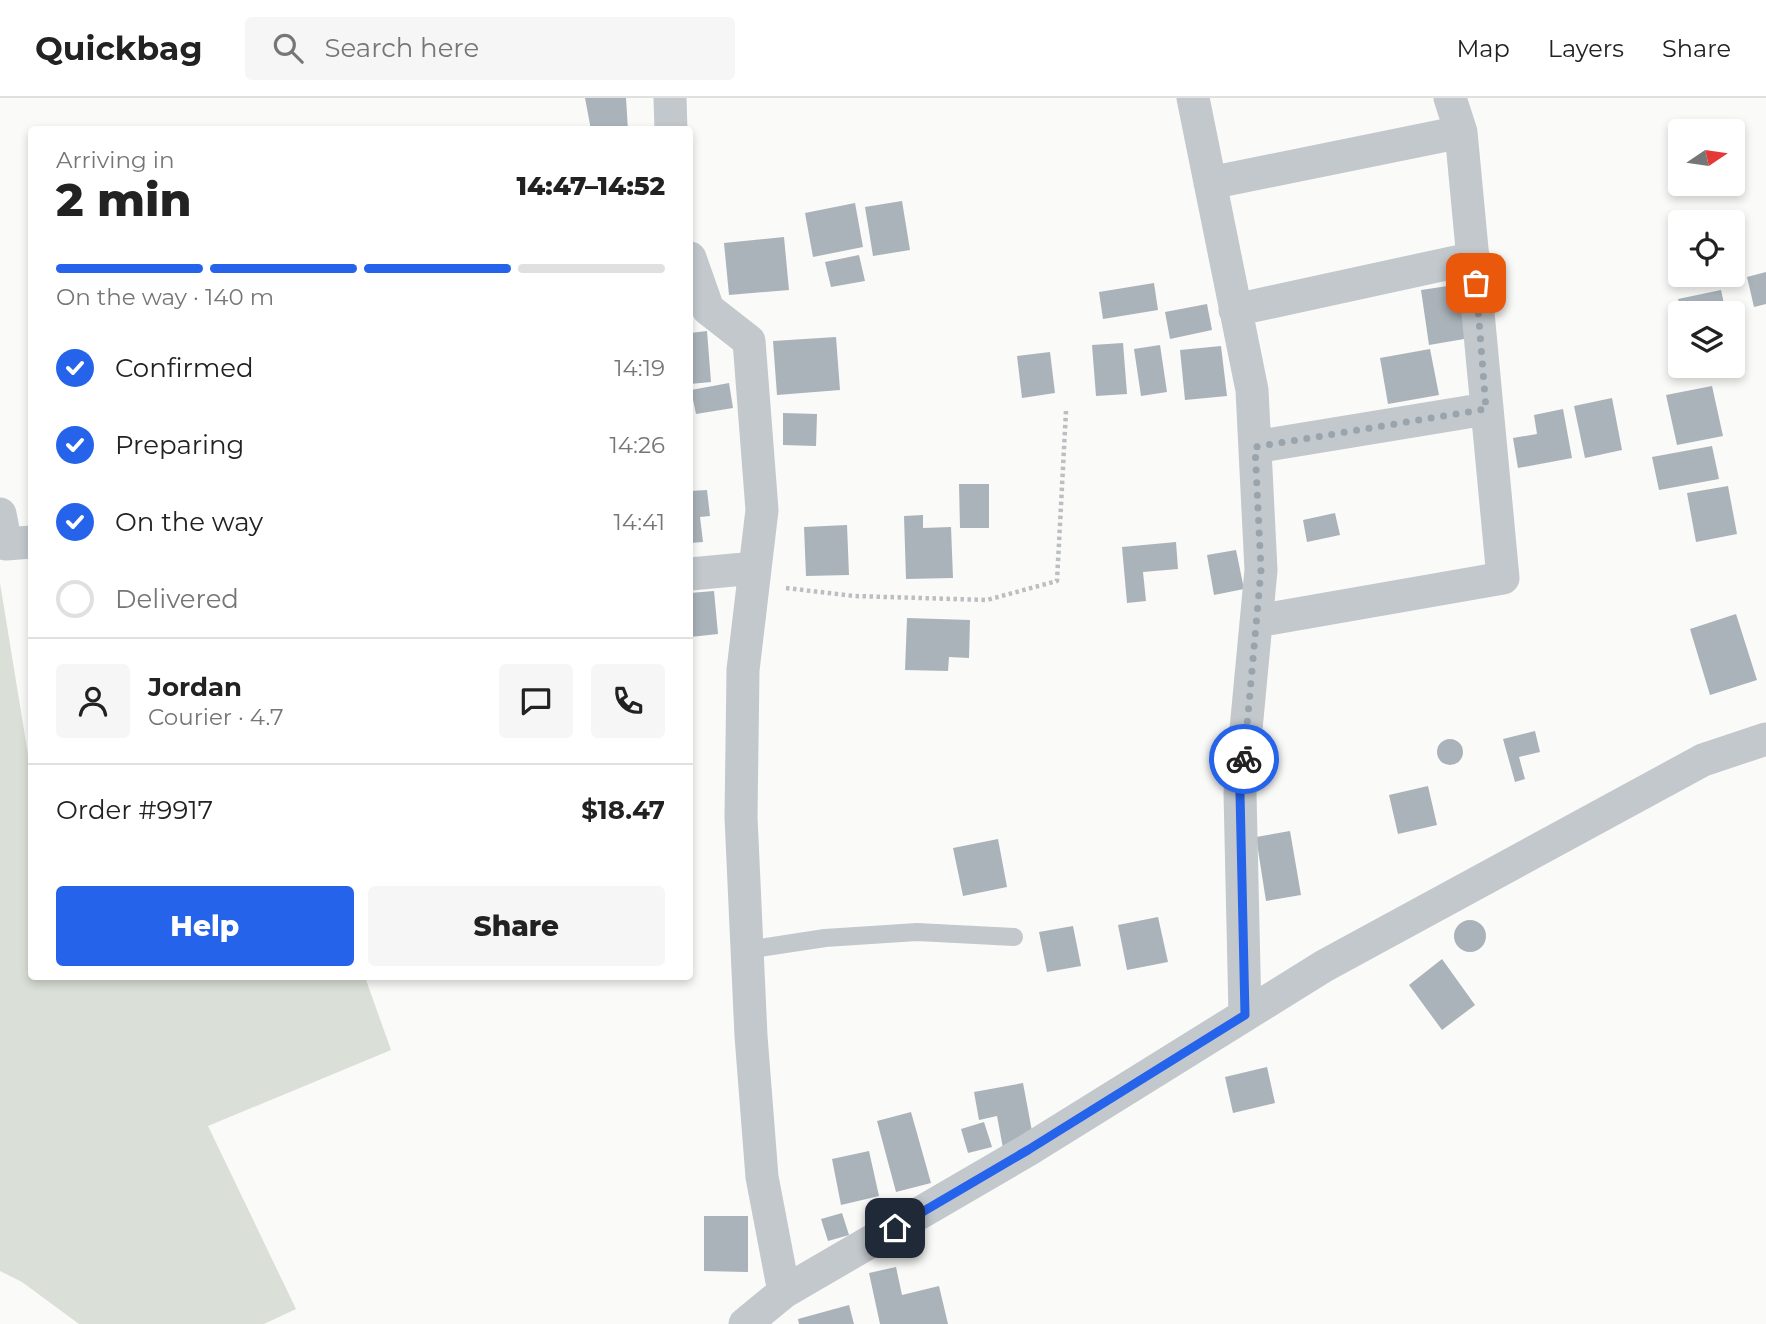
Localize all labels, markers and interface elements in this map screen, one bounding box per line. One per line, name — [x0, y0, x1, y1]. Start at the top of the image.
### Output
search box — [245, 17, 735, 80]
text: Quickbag — [35, 28, 203, 68]
icon: search — [269, 29, 307, 67]
text: Search here — [325, 32, 479, 64]
text: Map — [1456, 34, 1510, 63]
text: Layers — [1548, 34, 1624, 63]
text: Share — [1662, 34, 1731, 63]
north arrow — [1668, 119, 1745, 196]
map controls — [1668, 119, 1745, 378]
text: Arriving in — [56, 146, 175, 174]
text: 14:47–14:52 — [516, 170, 665, 202]
text: 2 min — [56, 171, 191, 228]
button: locate — [1668, 210, 1745, 287]
pin — [1446, 253, 1506, 313]
icon: bag — [1457, 264, 1495, 302]
text: On the way · 140 m — [56, 283, 274, 311]
button: layers — [1668, 301, 1745, 378]
icon: check — [56, 349, 94, 387]
text: Confirmed — [115, 352, 254, 384]
text: 14:19 — [614, 354, 665, 382]
icon: check — [56, 426, 94, 464]
text: Preparing — [115, 429, 244, 461]
text: 14:26 — [609, 431, 665, 459]
icon: check — [56, 503, 94, 541]
text: On the way — [115, 506, 263, 538]
text: 14:41 — [614, 508, 665, 536]
text: Delivered — [115, 583, 239, 615]
button: person — [56, 664, 130, 738]
button: chat — [499, 664, 573, 738]
button: phone — [591, 664, 665, 738]
text: Jordan — [148, 671, 242, 703]
text: Courier · 4.7 — [148, 703, 284, 731]
courier — [1209, 724, 1279, 794]
icon: bike — [1225, 740, 1263, 778]
text: Order #9917 — [56, 794, 213, 826]
text: $18.47 — [581, 794, 665, 826]
button: Help — [56, 886, 354, 966]
button: Share — [368, 886, 665, 966]
pin — [865, 1198, 925, 1258]
icon: home — [876, 1209, 914, 1247]

